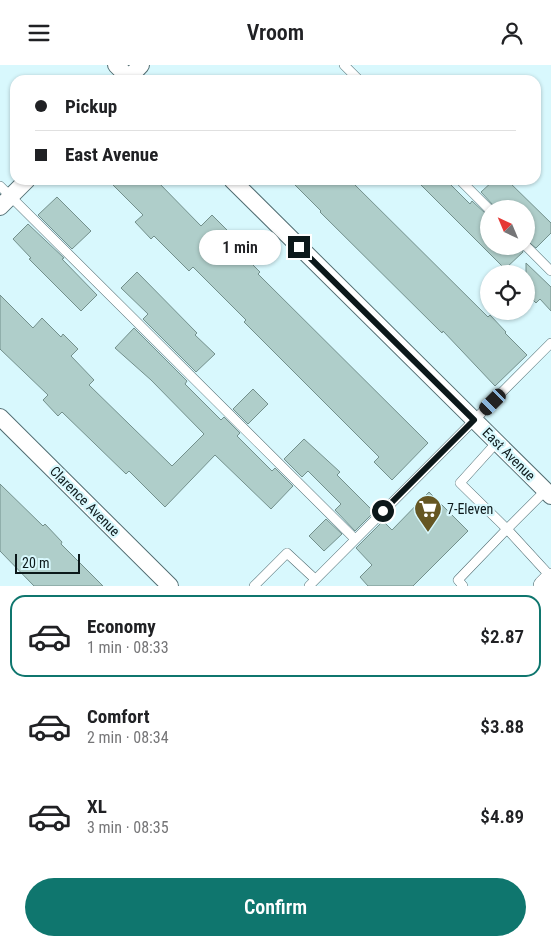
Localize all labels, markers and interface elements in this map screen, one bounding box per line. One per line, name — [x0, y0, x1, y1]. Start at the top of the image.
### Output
icon: menu — [25, 19, 53, 47]
icon: person — [498, 19, 526, 47]
text: Vroom — [247, 20, 304, 45]
text: Pickup — [65, 95, 117, 118]
text: East Avenue — [65, 143, 158, 166]
north arrow — [480, 200, 535, 255]
map controls — [480, 200, 535, 320]
callout: 1 min — [199, 229, 282, 265]
route end — [288, 236, 310, 258]
text: 1 min — [222, 238, 258, 257]
button: locate — [480, 265, 535, 320]
car — [477, 386, 508, 418]
street label: East Avenue — [479, 424, 539, 484]
street label: Clarence Avenue — [47, 463, 123, 539]
supermarket icon: 7-Eleven — [413, 494, 443, 533]
route start — [372, 500, 394, 522]
place label: 7-Eleven — [447, 501, 493, 517]
scale bar — [15, 551, 80, 574]
text: 20 m — [22, 555, 50, 571]
icon: car — [27, 614, 72, 659]
text: Economy — [87, 615, 156, 638]
text: $2.87 — [480, 625, 524, 648]
text: 1 min · 08:33 — [87, 638, 169, 657]
icon: car — [27, 704, 72, 749]
text: Comfort — [87, 705, 150, 728]
text: $3.88 — [480, 715, 524, 738]
text: 2 min · 08:34 — [87, 728, 169, 747]
icon: car — [27, 794, 72, 839]
text: XL — [87, 795, 107, 818]
text: $4.89 — [480, 805, 524, 828]
text: 3 min · 08:35 — [87, 818, 169, 837]
button: Confirm — [25, 878, 526, 936]

